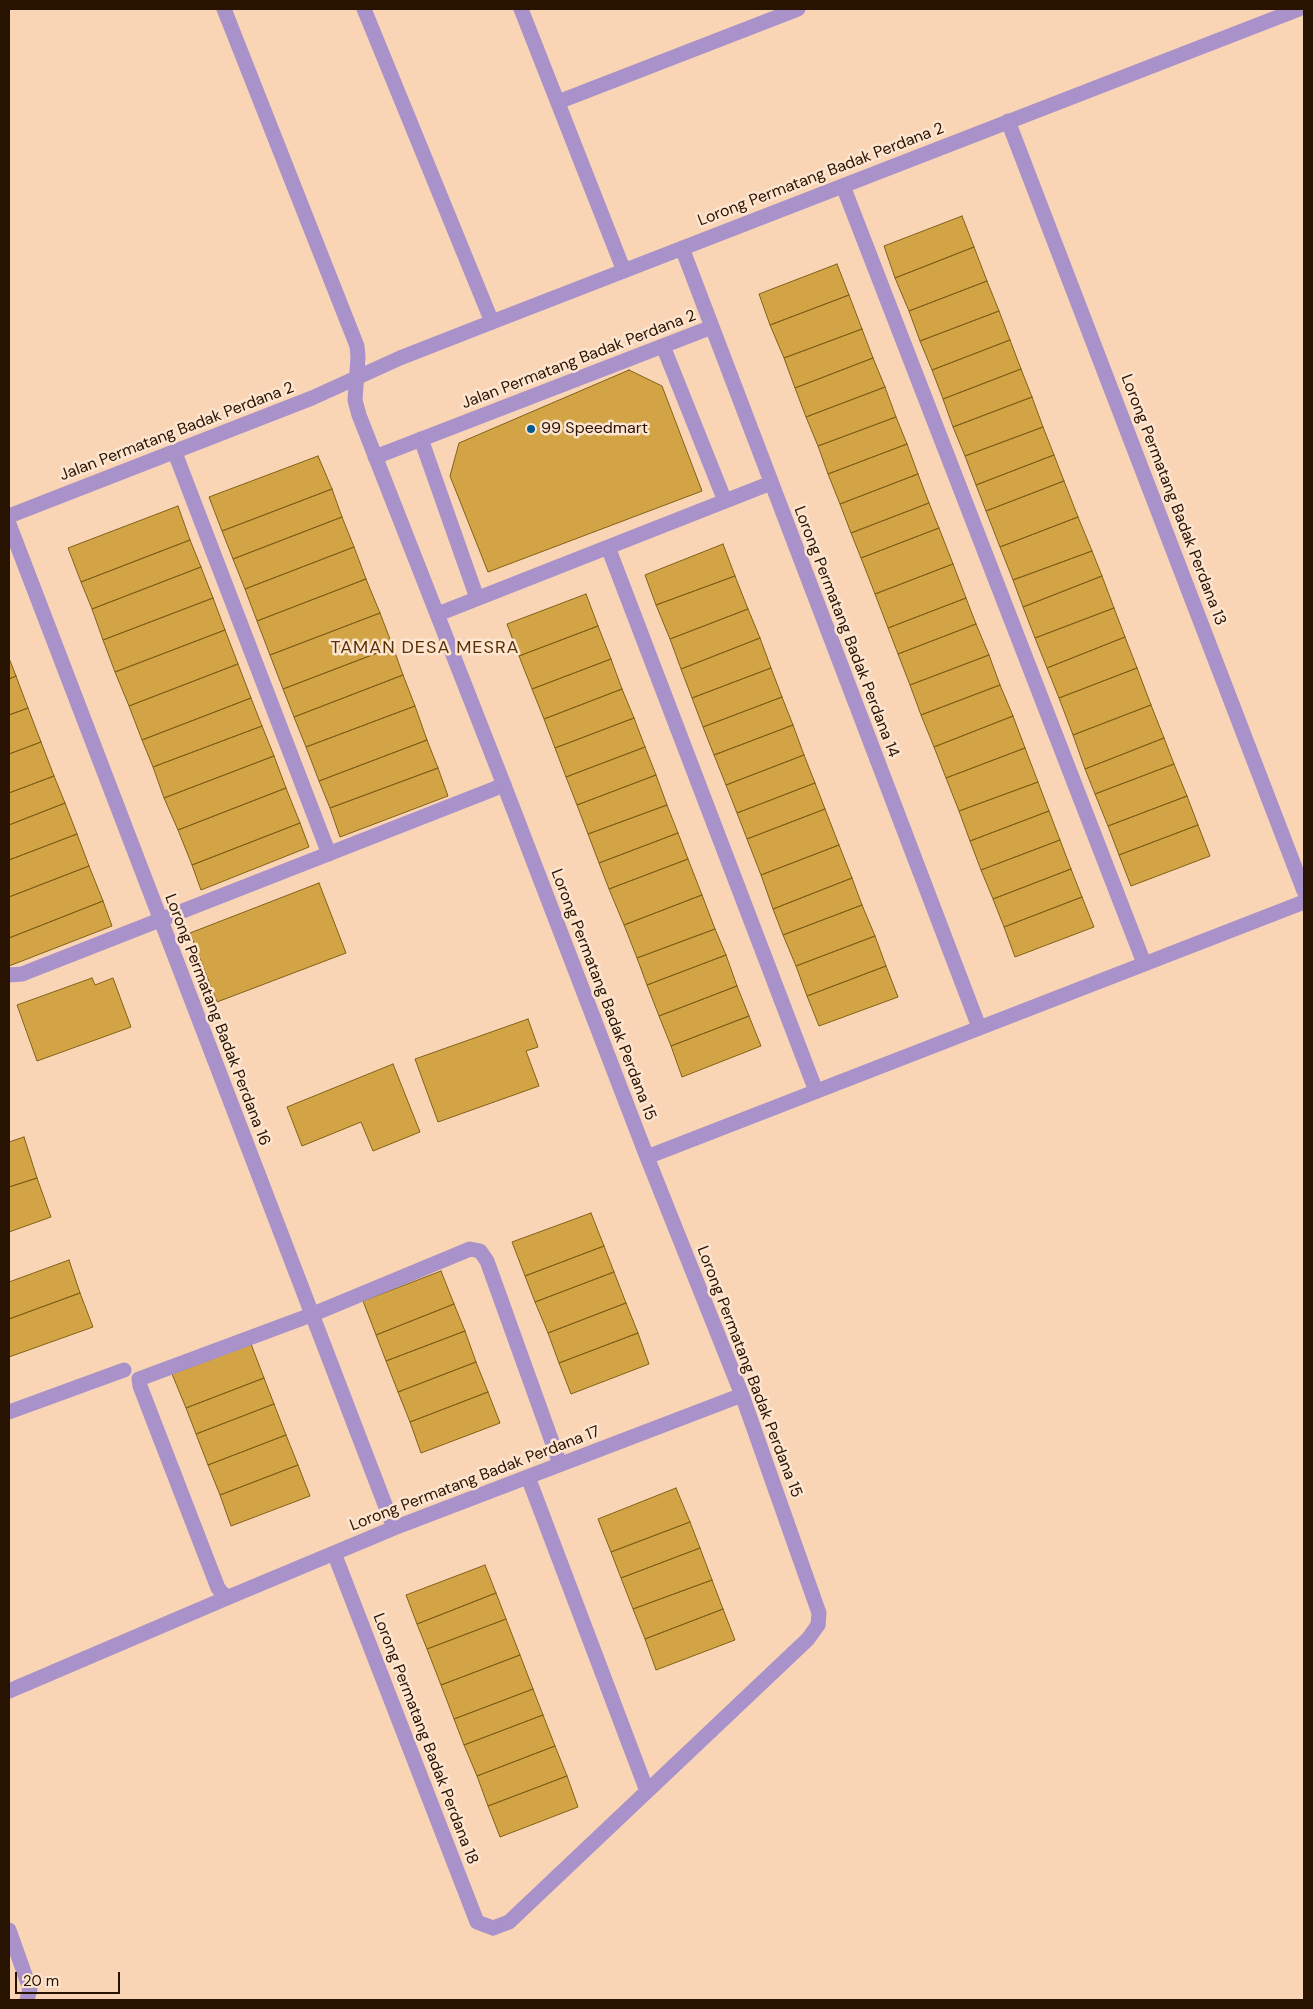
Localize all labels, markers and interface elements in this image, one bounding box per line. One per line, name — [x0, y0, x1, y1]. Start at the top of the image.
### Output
street label: Lorong Permatang Badak Perdana 2 — [695, 119, 947, 231]
street label: Jalan Permatang Badak Perdana 2 — [459, 306, 699, 414]
street label: Lorong Permatang Badak Perdana 13 — [1116, 372, 1230, 628]
street label: Jalan Permatang Badak Perdana 2 — [57, 378, 297, 486]
place label: 99 Speedmart — [541, 419, 648, 439]
marker: 99 Speedmart — [525, 423, 537, 435]
street label: Lorong Permatang Badak Perdana 14 — [789, 504, 903, 760]
district label: TAMAN DESA MESRA — [328, 637, 522, 659]
street label: Lorong Permatang Badak Perdana 15 — [546, 867, 660, 1123]
street label: Lorong Permatang Badak Perdana 16 — [160, 892, 274, 1148]
street label: Lorong Permatang Badak Perdana 15 — [692, 1244, 806, 1500]
street label: Lorong Permatang Badak Perdana 17 — [347, 1422, 603, 1536]
street label: Lorong Permatang Badak Perdana 18 — [368, 1611, 482, 1867]
scale bar — [18, 1962, 122, 1994]
text: 20 m — [23, 1971, 59, 1991]

